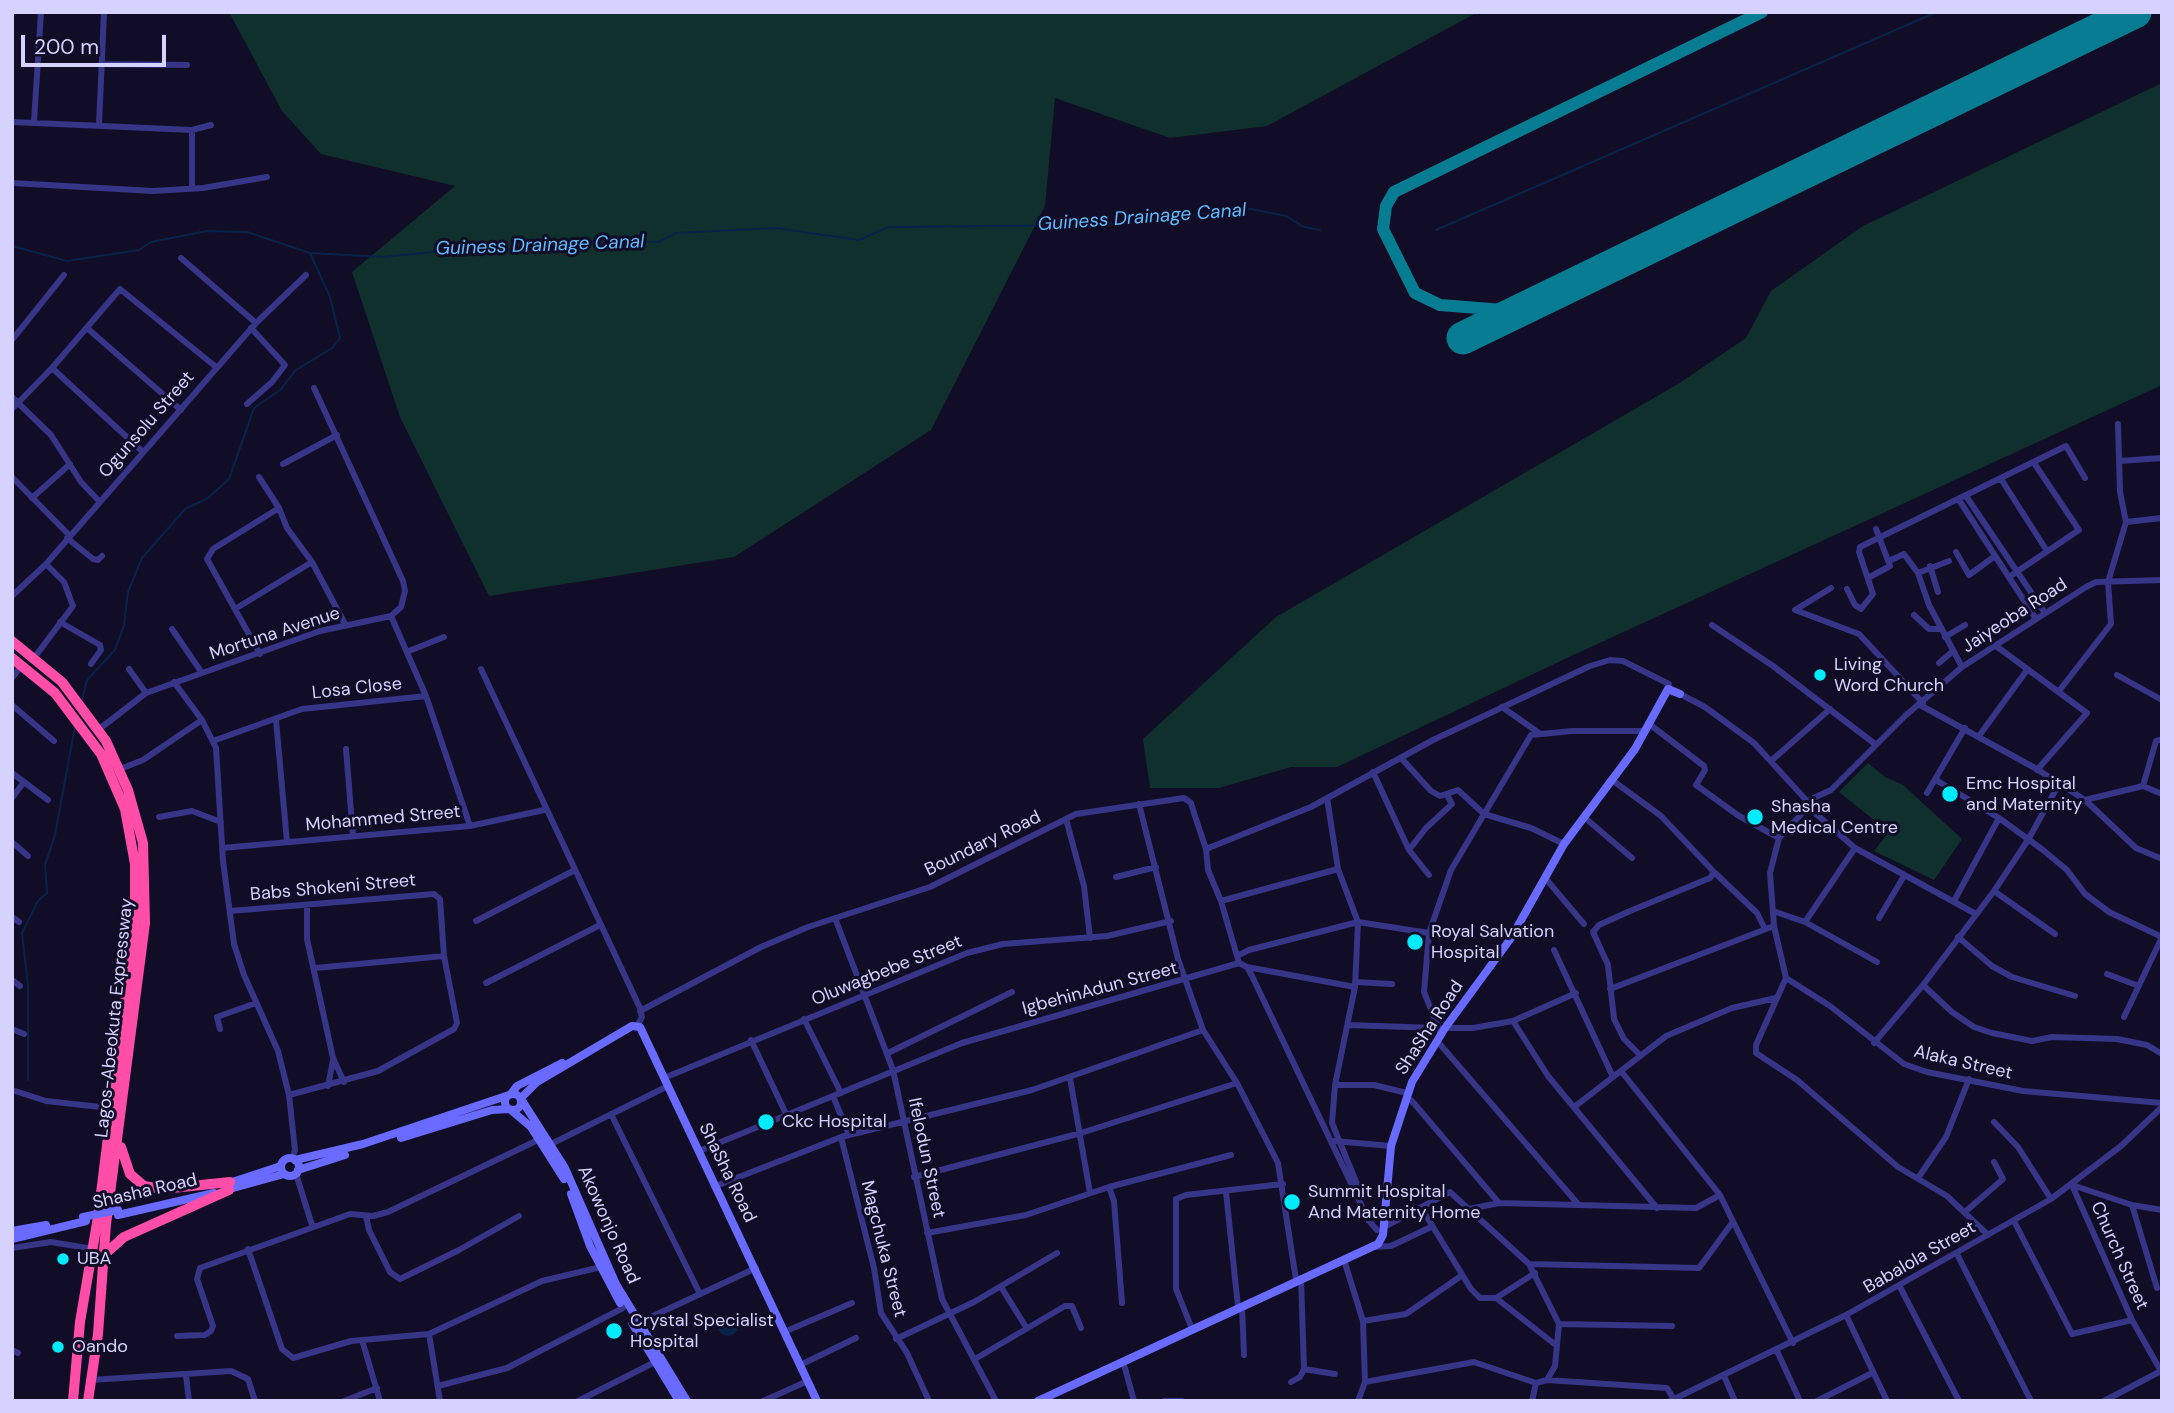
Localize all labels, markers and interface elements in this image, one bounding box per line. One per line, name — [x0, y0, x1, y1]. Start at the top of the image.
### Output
scale bar — [24, 21, 170, 65]
text: 200 m — [34, 33, 99, 61]
water label: Guiness Drainage Canal — [1037, 199, 1247, 237]
water label: Guiness Drainage Canal — [435, 231, 645, 261]
street label: Ogunsolu Street — [95, 367, 199, 483]
street label: Jaiyeoba Road — [1958, 574, 2072, 658]
street label: Mortuna Avenue — [207, 603, 343, 665]
place label: Living Word Church — [1834, 654, 1944, 696]
marker: Living Word Church — [1812, 667, 1828, 683]
street label: Losa Close — [311, 674, 403, 704]
place label: Emc Hospital and Maternity — [1966, 773, 2082, 816]
marker: Emc Hospital and Maternity — [1940, 784, 1960, 804]
place label: Shasha Medical Centre — [1771, 796, 1898, 838]
street label: Mohammed Street — [305, 801, 461, 837]
street label: Boundary Road — [921, 807, 1045, 881]
marker: Shasha Medical Centre — [1745, 807, 1765, 827]
street label: Babs Shokeni Street — [249, 870, 417, 906]
street label: Lagos-Abeokuta Expressway — [92, 897, 138, 1139]
place label: Royal Salvation Hospital — [1431, 921, 1554, 964]
street label: Oluwagbebe Street — [809, 931, 965, 1011]
marker: Royal Salvation Hospital — [1405, 932, 1425, 952]
street label: IgbehinAdun Street — [1020, 958, 1180, 1020]
street label: ShaSha Road — [1392, 977, 1468, 1079]
street label: Alaka Street — [1912, 1041, 2014, 1085]
street label: Ifelodun Street — [903, 1096, 949, 1220]
place label: Ckc Hospital — [782, 1111, 887, 1133]
marker: Ckc Hospital — [756, 1112, 776, 1132]
street label: ShaSha Road — [694, 1120, 760, 1226]
street label: Akowonjo Road — [572, 1163, 644, 1287]
street label: Shasha Road — [91, 1170, 199, 1214]
street label: Magchuka Street — [856, 1178, 910, 1320]
place label: Summit Hospital And Maternity Home — [1308, 1181, 1480, 1224]
marker: Summit Hospital And Maternity Home — [1282, 1192, 1302, 1212]
street label: Church Street — [2085, 1198, 2153, 1314]
street label: Babalola Street — [1860, 1217, 1980, 1299]
place label: UBA — [77, 1248, 111, 1270]
marker: UBA — [55, 1251, 71, 1267]
place label: Crystal Specialist Hospital — [630, 1310, 774, 1352]
marker: Crystal Specialist Hospital — [604, 1321, 624, 1341]
place label: Oando — [72, 1336, 128, 1358]
marker: Oando — [50, 1339, 66, 1355]

